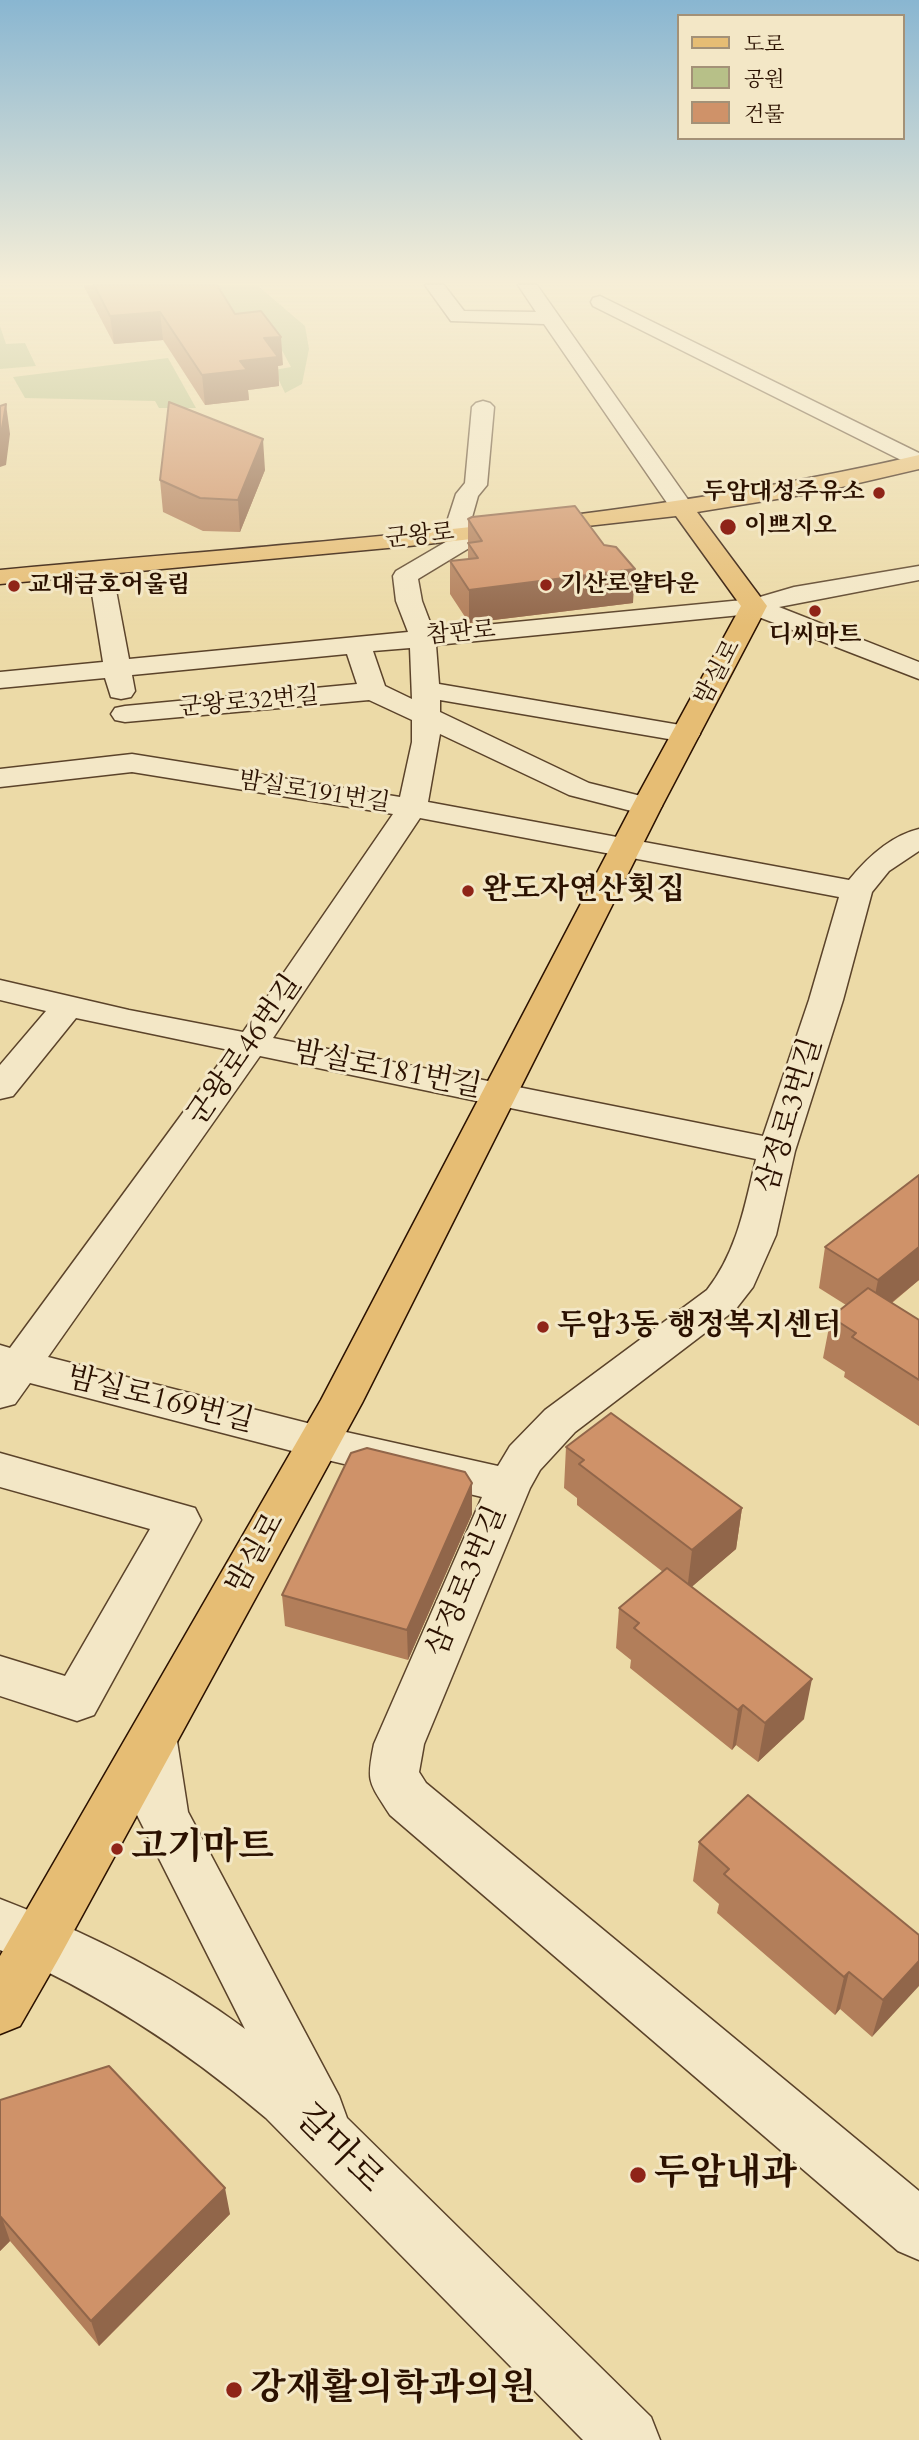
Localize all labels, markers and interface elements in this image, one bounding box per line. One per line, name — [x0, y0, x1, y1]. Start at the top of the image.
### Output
legend — [678, 14, 905, 140]
text: 도로 — [744, 30, 785, 59]
text: 공원 — [744, 65, 785, 94]
text: 건물 — [744, 100, 785, 129]
place label: 두암대성주유소 — [703, 479, 865, 507]
marker: 두암대성주유소 — [871, 485, 887, 501]
place label: 이쁘지오 — [744, 513, 837, 541]
marker: 이쁘지오 — [718, 517, 738, 537]
street label: 군왕로 — [384, 519, 456, 555]
place label: 기산로얄타운 — [560, 571, 699, 599]
place label: 교대금호어울림 — [28, 572, 190, 600]
marker: 기산로얄타운 — [538, 577, 554, 593]
marker: 교대금호어울림 — [6, 578, 22, 594]
marker: 디씨마트 — [807, 603, 823, 619]
street label: 참판로 — [425, 617, 497, 651]
place label: 디씨마트 — [769, 622, 861, 650]
street label: 밤실로 — [690, 636, 748, 710]
street label: 군왕로32번길 — [178, 683, 320, 723]
street label: 밤실로191번길 — [236, 767, 392, 819]
place label: 완도자연산횟집 — [482, 873, 685, 909]
marker: 완도자연산횟집 — [460, 883, 476, 899]
street label: 군왕로46번길 — [181, 969, 311, 1133]
street label: 삼정로3번길 — [750, 1034, 832, 1198]
street label: 밤실로181번길 — [290, 1035, 484, 1107]
place label: 두암3동 행정복지센터 — [557, 1309, 841, 1345]
marker: 두암3동 행정복지센터 — [535, 1319, 551, 1335]
street label: 밤실로169번길 — [63, 1360, 257, 1442]
street label: 삼정로3번길 — [420, 1501, 516, 1663]
street label: 밤실로 — [220, 1507, 294, 1601]
place label: 고기마트 — [131, 1827, 274, 1871]
marker: 고기마트 — [109, 1841, 125, 1857]
street label: 갈마로 — [284, 2096, 392, 2204]
place label: 두암내과 — [654, 2153, 797, 2197]
marker: 두암내과 — [628, 2165, 648, 2185]
place label: 강재활의학과의원 — [250, 2368, 536, 2412]
marker: 강재활의학과의원 — [224, 2380, 244, 2400]

